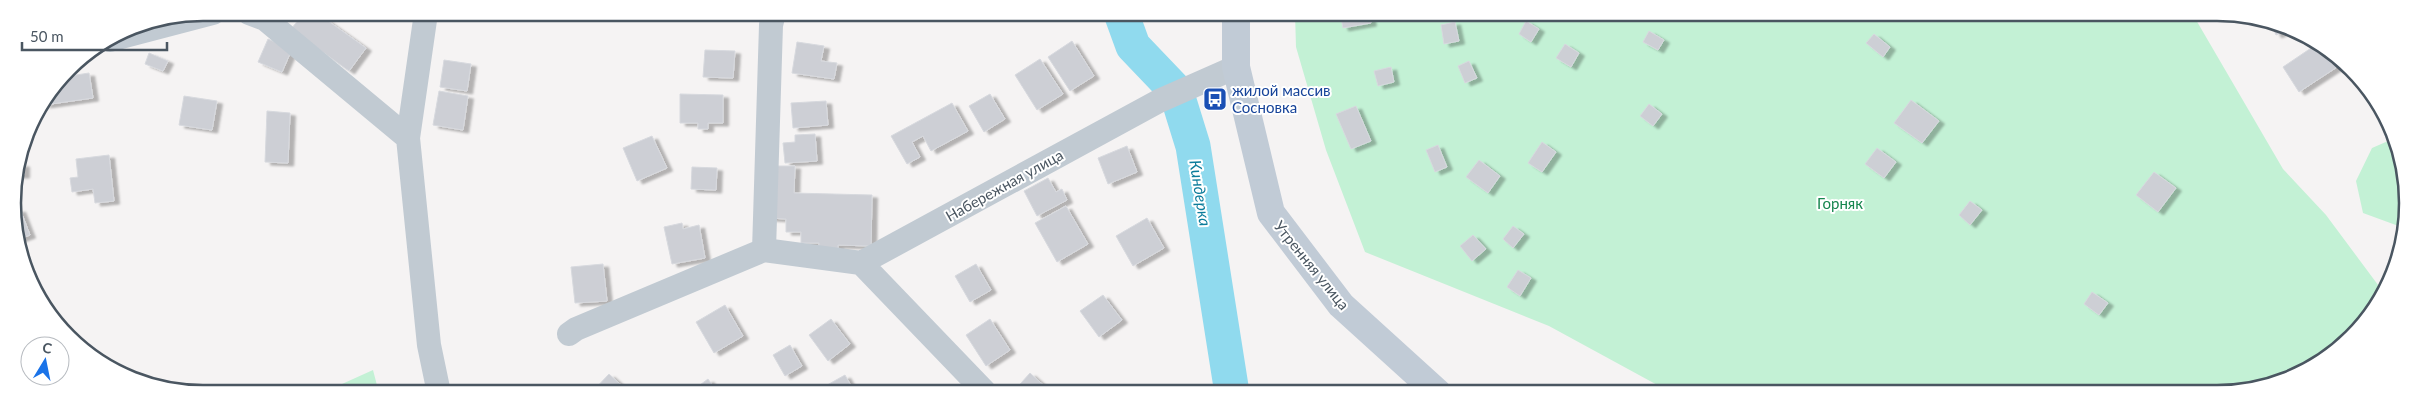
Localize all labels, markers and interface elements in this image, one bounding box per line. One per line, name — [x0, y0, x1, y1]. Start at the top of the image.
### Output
scale bar — [22, 20, 168, 52]
text: 50 m — [30, 27, 64, 45]
place label: жилой массив Сосновка — [1232, 81, 1331, 116]
bus stop icon: жилой массив Сосновка — [1202, 86, 1228, 112]
street label: Набережная улица — [942, 145, 1066, 225]
water label: Киндерка — [1186, 159, 1216, 227]
park label: Горняк — [1817, 194, 1863, 212]
street label: Утренняя улица — [1271, 217, 1353, 313]
north arrow — [20, 336, 70, 386]
text: С — [41, 339, 54, 357]

